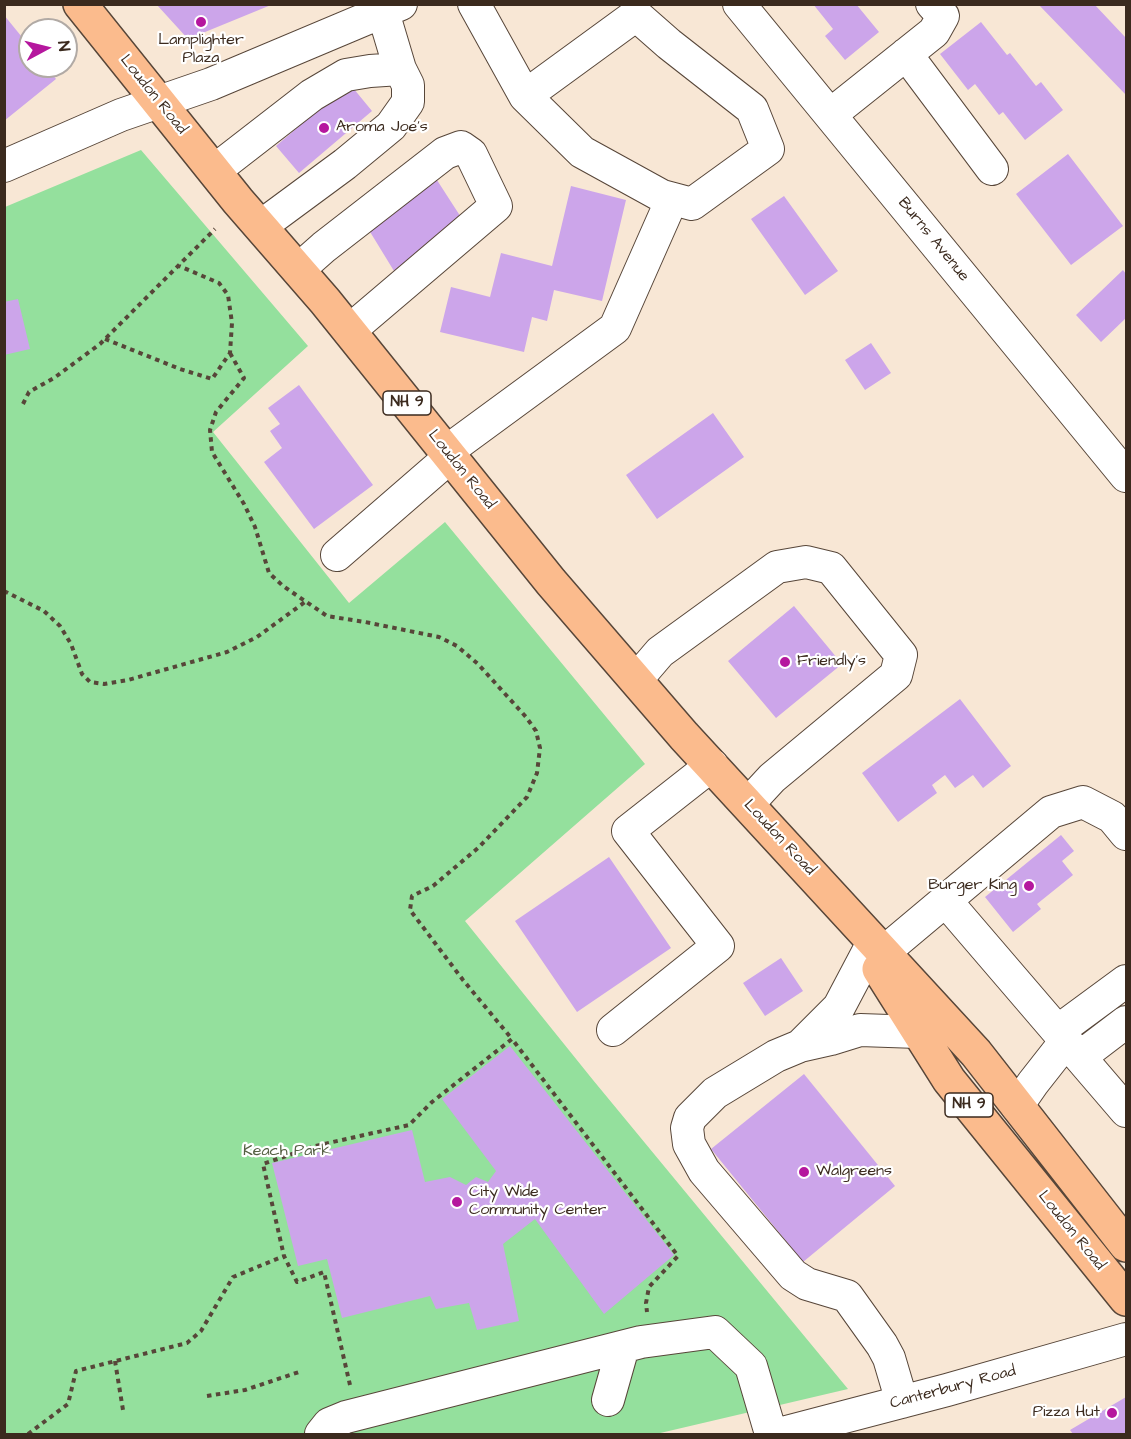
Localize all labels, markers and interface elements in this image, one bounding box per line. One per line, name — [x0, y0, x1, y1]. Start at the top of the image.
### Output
marker: Lamplighter Plaza — [194, 15, 208, 29]
north arrow — [18, 18, 78, 78]
place label: Lamplighter Plaza — [158, 31, 244, 69]
text: N — [52, 40, 75, 52]
street label: Loudon Road — [115, 51, 191, 139]
place label: Aroma Joe's — [336, 118, 428, 138]
marker: Aroma Joe's — [317, 121, 331, 135]
street label: Burns Avenue — [893, 194, 973, 286]
road number: NH 9 — [383, 391, 431, 415]
street label: Loudon Road — [423, 426, 499, 514]
place label: Friendly's — [797, 652, 866, 672]
marker: Friendly's — [778, 655, 792, 669]
street label: Loudon Road — [739, 796, 819, 880]
place label: Burger King — [928, 876, 1017, 896]
marker: Burger King — [1022, 879, 1036, 893]
road number: NH 9 — [945, 1093, 993, 1117]
park label: Keach Park — [243, 1142, 331, 1162]
place label: Walgreens — [816, 1162, 892, 1182]
marker: Walgreens — [797, 1165, 811, 1179]
place label: City Wide Community Center — [469, 1183, 606, 1221]
street label: Loudon Road — [1033, 1187, 1109, 1275]
marker: City Wide Community Center — [450, 1195, 464, 1209]
street label: Canterbury Road — [888, 1362, 1018, 1414]
place label: Pizza Hut — [1033, 1403, 1100, 1423]
marker: Pizza Hut — [1105, 1406, 1119, 1420]

